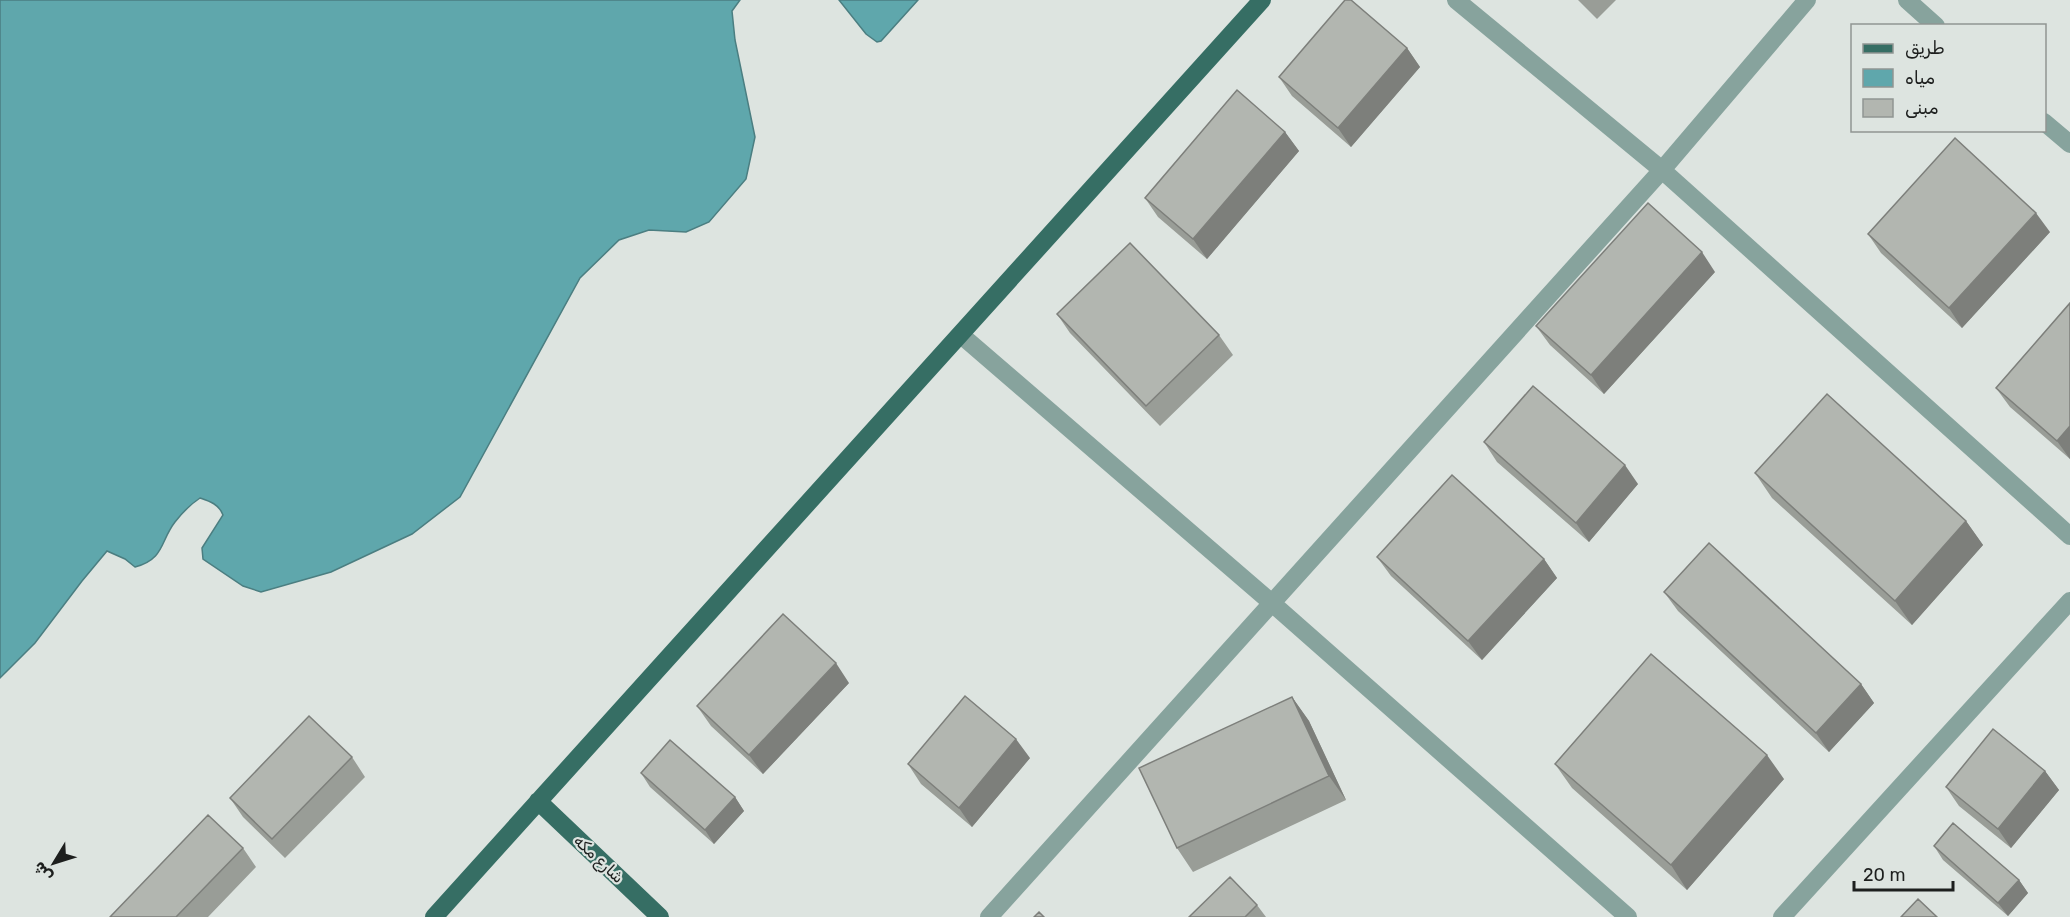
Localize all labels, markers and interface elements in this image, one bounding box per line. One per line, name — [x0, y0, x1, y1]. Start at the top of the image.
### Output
legend — [1851, 24, 2046, 132]
text: طريق — [1905, 37, 1945, 59]
text: مياه — [1905, 67, 1935, 89]
text: مبنى — [1905, 97, 1939, 119]
street label: شارع مكه — [569, 831, 628, 888]
north arrow — [24, 833, 84, 893]
scale bar — [1854, 854, 1953, 892]
text: ش — [29, 858, 56, 886]
text: 20 m — [1863, 864, 1905, 886]

